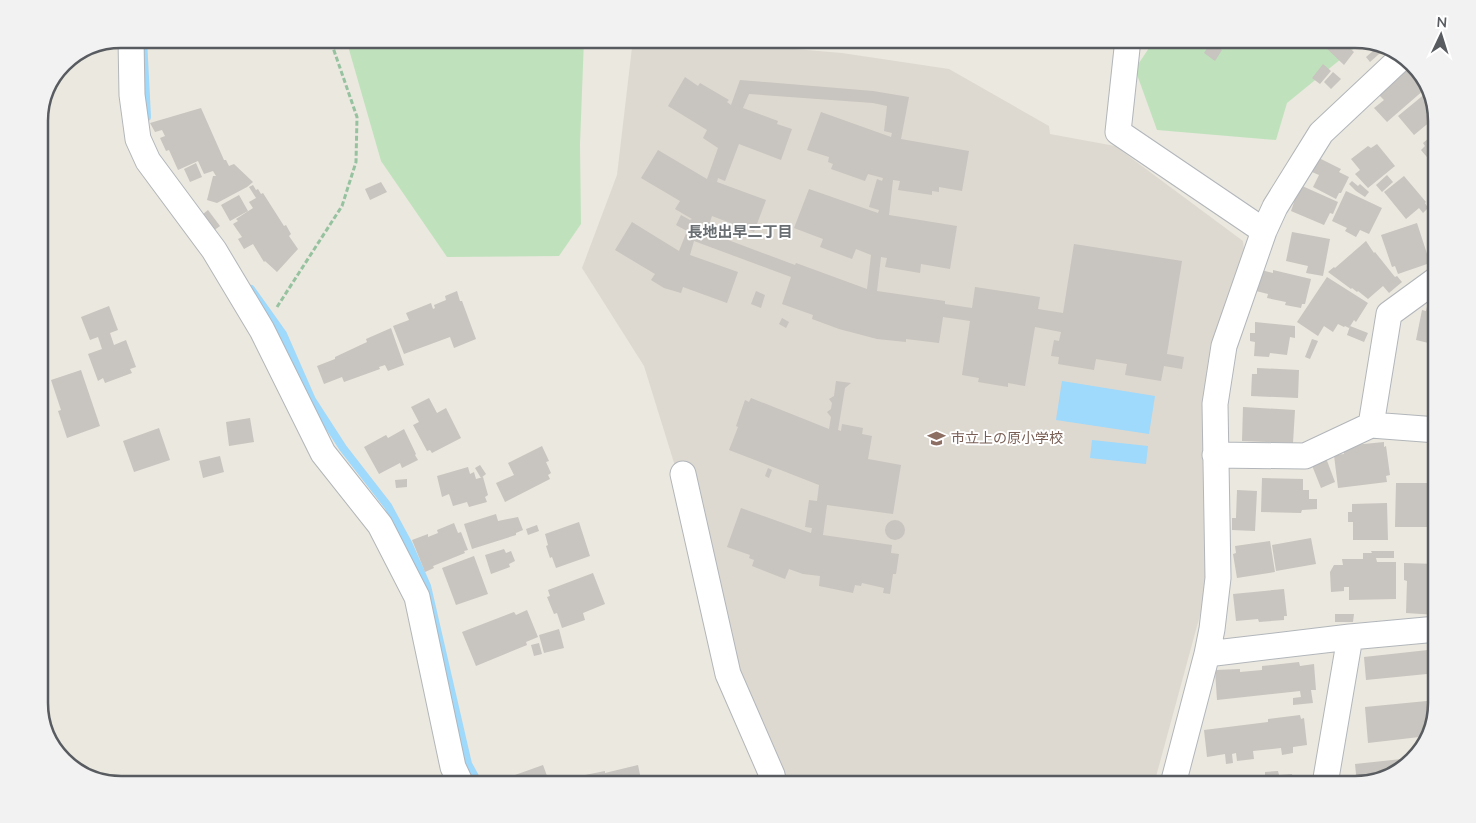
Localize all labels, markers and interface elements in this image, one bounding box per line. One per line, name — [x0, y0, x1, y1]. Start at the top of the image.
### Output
north arrow — [1416, 10, 1466, 60]
text: N — [1436, 13, 1448, 31]
district label: 長地出早二丁目 — [687, 222, 793, 241]
school or university icon: 市立上の原小学校 — [927, 428, 947, 448]
place label: 市立上の原小学校 — [951, 429, 1063, 447]

